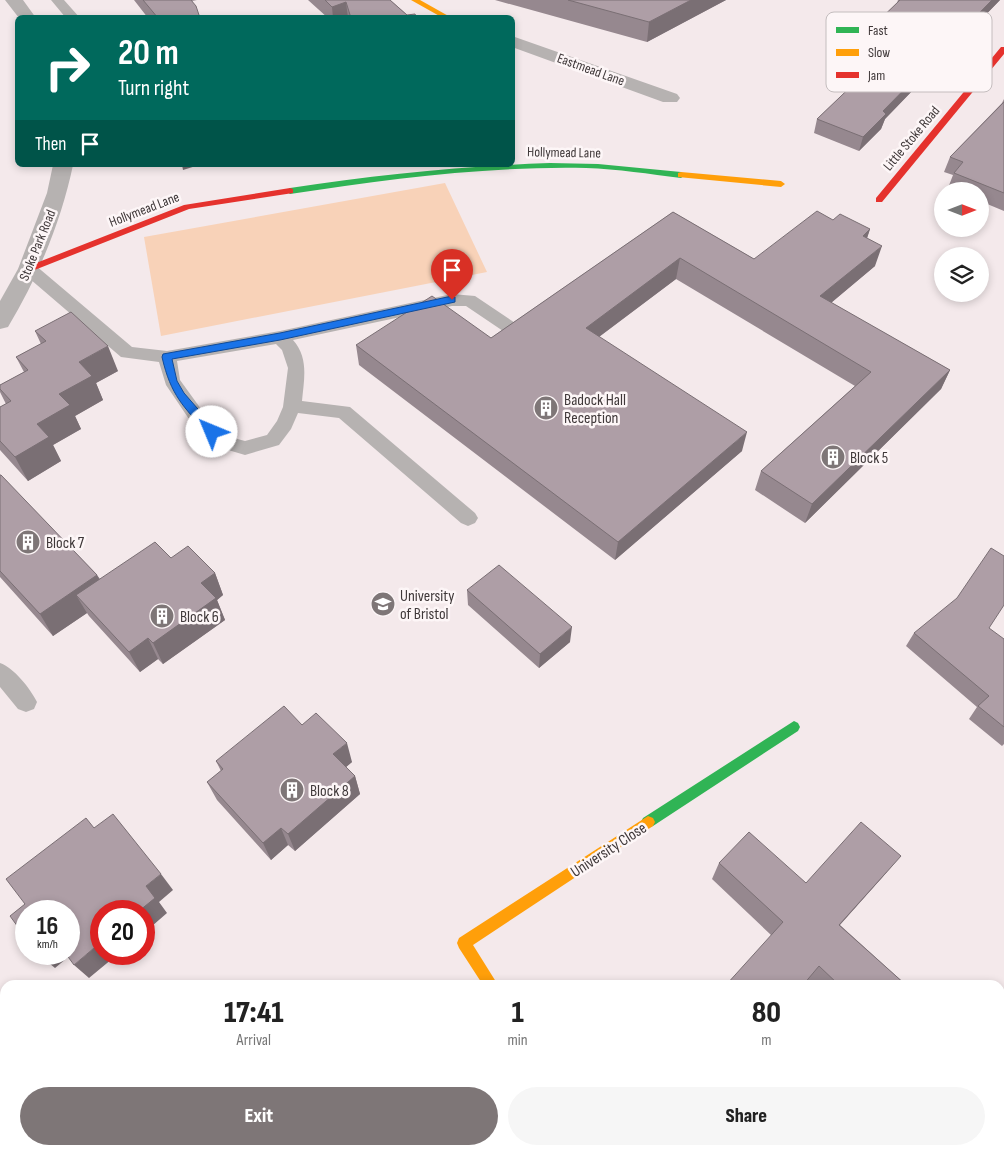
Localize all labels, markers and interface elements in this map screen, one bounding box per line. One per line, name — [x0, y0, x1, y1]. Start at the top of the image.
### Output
legend — [826, 12, 992, 92]
text: Fast — [868, 22, 888, 39]
text: 20 m — [118, 32, 179, 75]
icon: right — [35, 35, 100, 100]
text: Slow — [868, 44, 890, 61]
street label: Eastmead Lane — [555, 49, 627, 90]
text: Jam — [867, 67, 885, 84]
text: Turn right — [118, 75, 189, 102]
street label: Little Stoke Road — [879, 102, 943, 174]
icon: arrive — [76, 130, 104, 158]
text: Then — [35, 133, 66, 156]
street label: Hollymead Lane — [527, 143, 601, 162]
north arrow — [934, 182, 989, 238]
map controls — [934, 182, 989, 302]
street label: Hollymead Lane — [107, 188, 182, 231]
street label: Stoke Park Road — [16, 207, 59, 283]
button: layers — [934, 247, 989, 302]
pin — [431, 249, 473, 300]
icon: arrive — [438, 256, 466, 284]
place label: Badock Hall Reception — [564, 391, 626, 428]
building icon: Badock Hall Reception — [533, 395, 559, 421]
position arrow — [185, 405, 237, 457]
building icon: Block 5 — [820, 444, 846, 470]
place label: Block 5 — [850, 449, 888, 468]
building icon: Block 7 — [15, 529, 41, 555]
place label: Block 7 — [46, 534, 85, 553]
place label: University of Bristol — [400, 587, 454, 624]
school or university icon: University of Bristol — [370, 591, 396, 617]
building icon: Block 6 — [149, 603, 175, 629]
place label: Block 6 — [180, 608, 219, 627]
building icon: Block 8 — [279, 777, 305, 803]
place label: Block 8 — [310, 782, 349, 801]
street label: University Close — [567, 819, 650, 882]
speed limit sign: 20 — [90, 900, 155, 965]
text: 16 — [37, 911, 58, 942]
text: km/h — [37, 937, 58, 952]
text: 17:41 — [224, 995, 284, 1031]
text: 1 — [511, 995, 524, 1031]
text: 80 — [752, 995, 781, 1031]
text: Arrival — [237, 1031, 271, 1050]
text: min — [508, 1031, 528, 1050]
text: m — [761, 1031, 771, 1050]
button: Exit — [20, 1087, 498, 1145]
button: Share — [508, 1087, 985, 1145]

